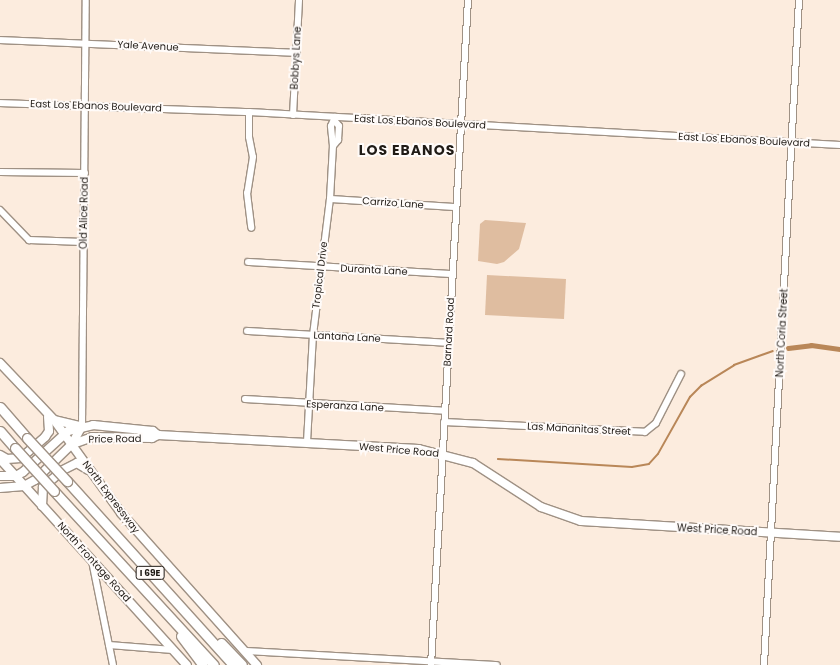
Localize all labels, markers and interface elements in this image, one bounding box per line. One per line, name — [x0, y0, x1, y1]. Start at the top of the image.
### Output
street label: Bobbys Lane — [288, 26, 304, 90]
street label: Yale Avenue — [117, 38, 179, 54]
street label: East Los Ebanos Boulevard — [30, 98, 162, 114]
street label: East Los Ebanos Boulevard — [354, 113, 486, 131]
street label: East Los Ebanos Boulevard — [678, 131, 810, 149]
district label: LOS EBANOS — [359, 142, 455, 158]
street label: Old Alice Road — [77, 177, 91, 249]
street label: Carrizo Lane — [362, 195, 424, 211]
street label: Tropical Drive — [310, 241, 330, 309]
street label: Duranta Lane — [340, 262, 408, 278]
street label: North Coria Street — [774, 288, 790, 378]
street label: Barnard Road — [441, 297, 457, 367]
street label: Lantana Lane — [313, 329, 381, 345]
street label: Esperanza Lane — [306, 398, 384, 414]
street label: Las Mananitas Street — [527, 420, 631, 438]
street label: Price Road — [88, 433, 142, 445]
street label: West Price Road — [358, 441, 440, 459]
street label: North Expressway — [80, 458, 142, 536]
street label: North Frontage Road — [55, 520, 133, 604]
street label: West Price Road — [677, 522, 757, 538]
road number: I 69E — [135, 566, 165, 580]

